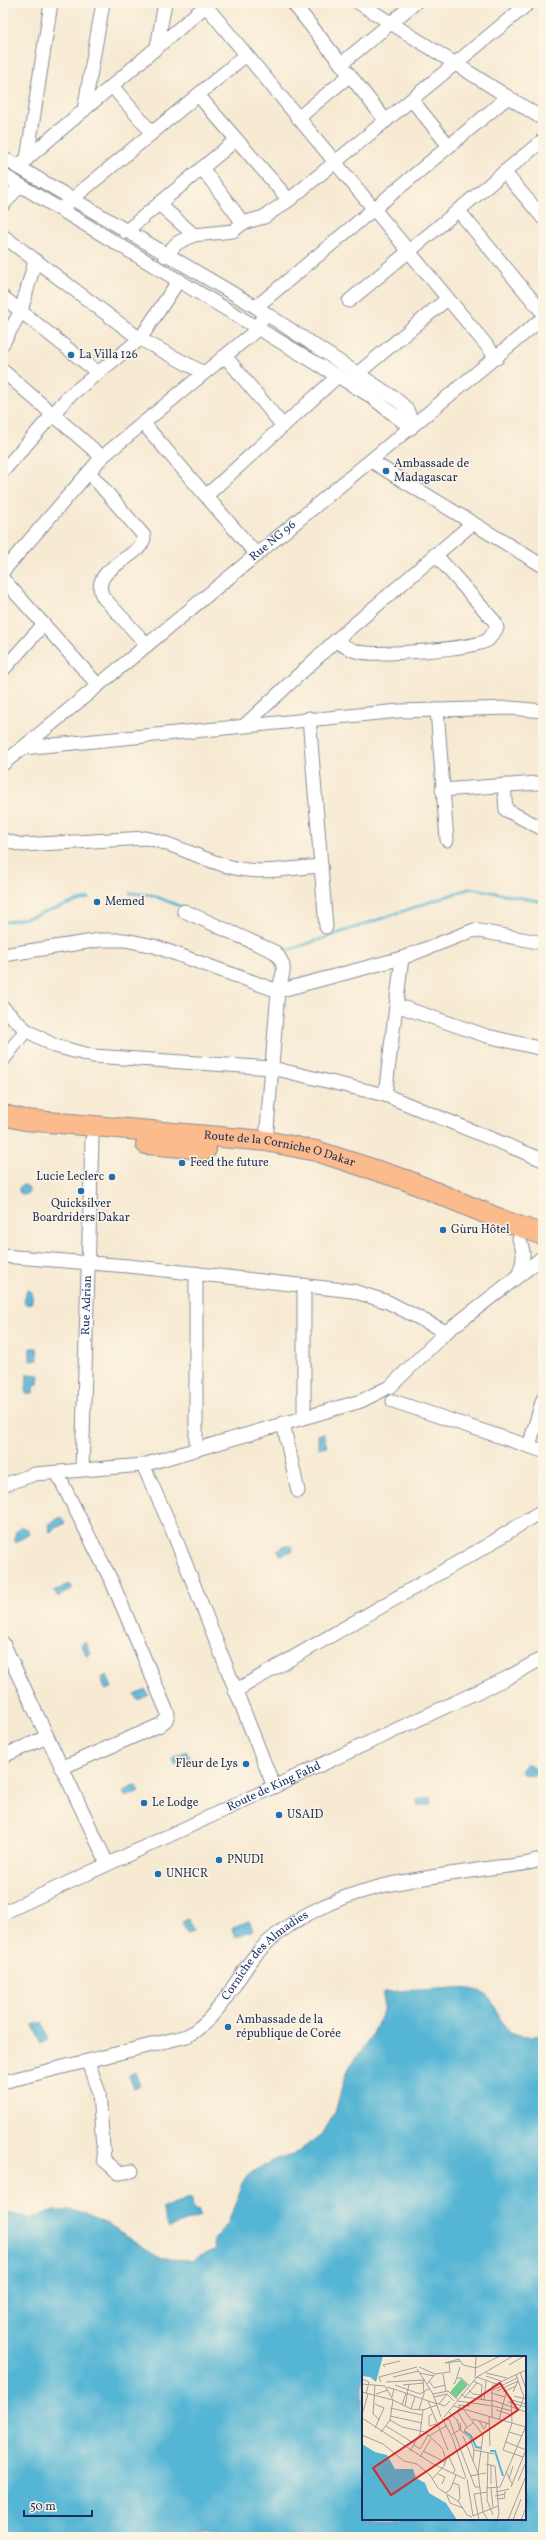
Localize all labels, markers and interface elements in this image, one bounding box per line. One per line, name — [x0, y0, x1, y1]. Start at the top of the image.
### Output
place label: La Villa 126 — [79, 347, 138, 363]
marker: La Villa 126 — [66, 350, 76, 360]
place label: Ambassade de Madagascar — [394, 456, 469, 486]
marker: Ambassade de Madagascar — [381, 466, 391, 476]
street label: Rue NG 96 — [246, 517, 300, 565]
place label: Memed — [105, 894, 145, 910]
marker: Memed — [92, 897, 102, 907]
street label: Route de la Corniche O Dakar — [203, 1128, 357, 1171]
place label: Feed the future — [190, 1155, 269, 1171]
marker: Feed the future — [177, 1158, 187, 1168]
place label: Lucie Leclerc — [36, 1169, 104, 1185]
marker: Lucie Leclerc — [107, 1172, 117, 1182]
marker: Quicksilver Boardriders Dakar — [76, 1186, 86, 1196]
place label: Quicksilver Boardriders Dakar — [32, 1196, 130, 1226]
place label: Gùru Hôtel — [451, 1222, 510, 1238]
marker: Gùru Hôtel — [438, 1225, 448, 1235]
street label: Rue Adrian — [78, 1275, 96, 1335]
place label: Fleur de Lys — [175, 1756, 238, 1772]
street label: Route de King Fahd — [224, 1758, 324, 1815]
marker: Fleur de Lys — [241, 1759, 251, 1769]
place label: Le Lodge — [152, 1795, 199, 1811]
marker: Le Lodge — [139, 1798, 149, 1808]
place label: USAID — [287, 1807, 323, 1823]
marker: USAID — [274, 1810, 284, 1820]
place label: PNUDI — [227, 1852, 264, 1868]
marker: PNUDI — [214, 1855, 224, 1865]
place label: UNHCR — [166, 1866, 208, 1882]
marker: UNHCR — [153, 1869, 163, 1879]
street label: Corniche des Almadies — [218, 1907, 312, 2004]
place label: Ambassade de la république de Corée — [236, 2012, 341, 2042]
marker: Ambassade de la république de Corée — [223, 2022, 233, 2032]
inset map — [362, 2356, 526, 2520]
scale bar — [24, 2492, 92, 2518]
text: 50 m — [30, 2499, 56, 2515]

